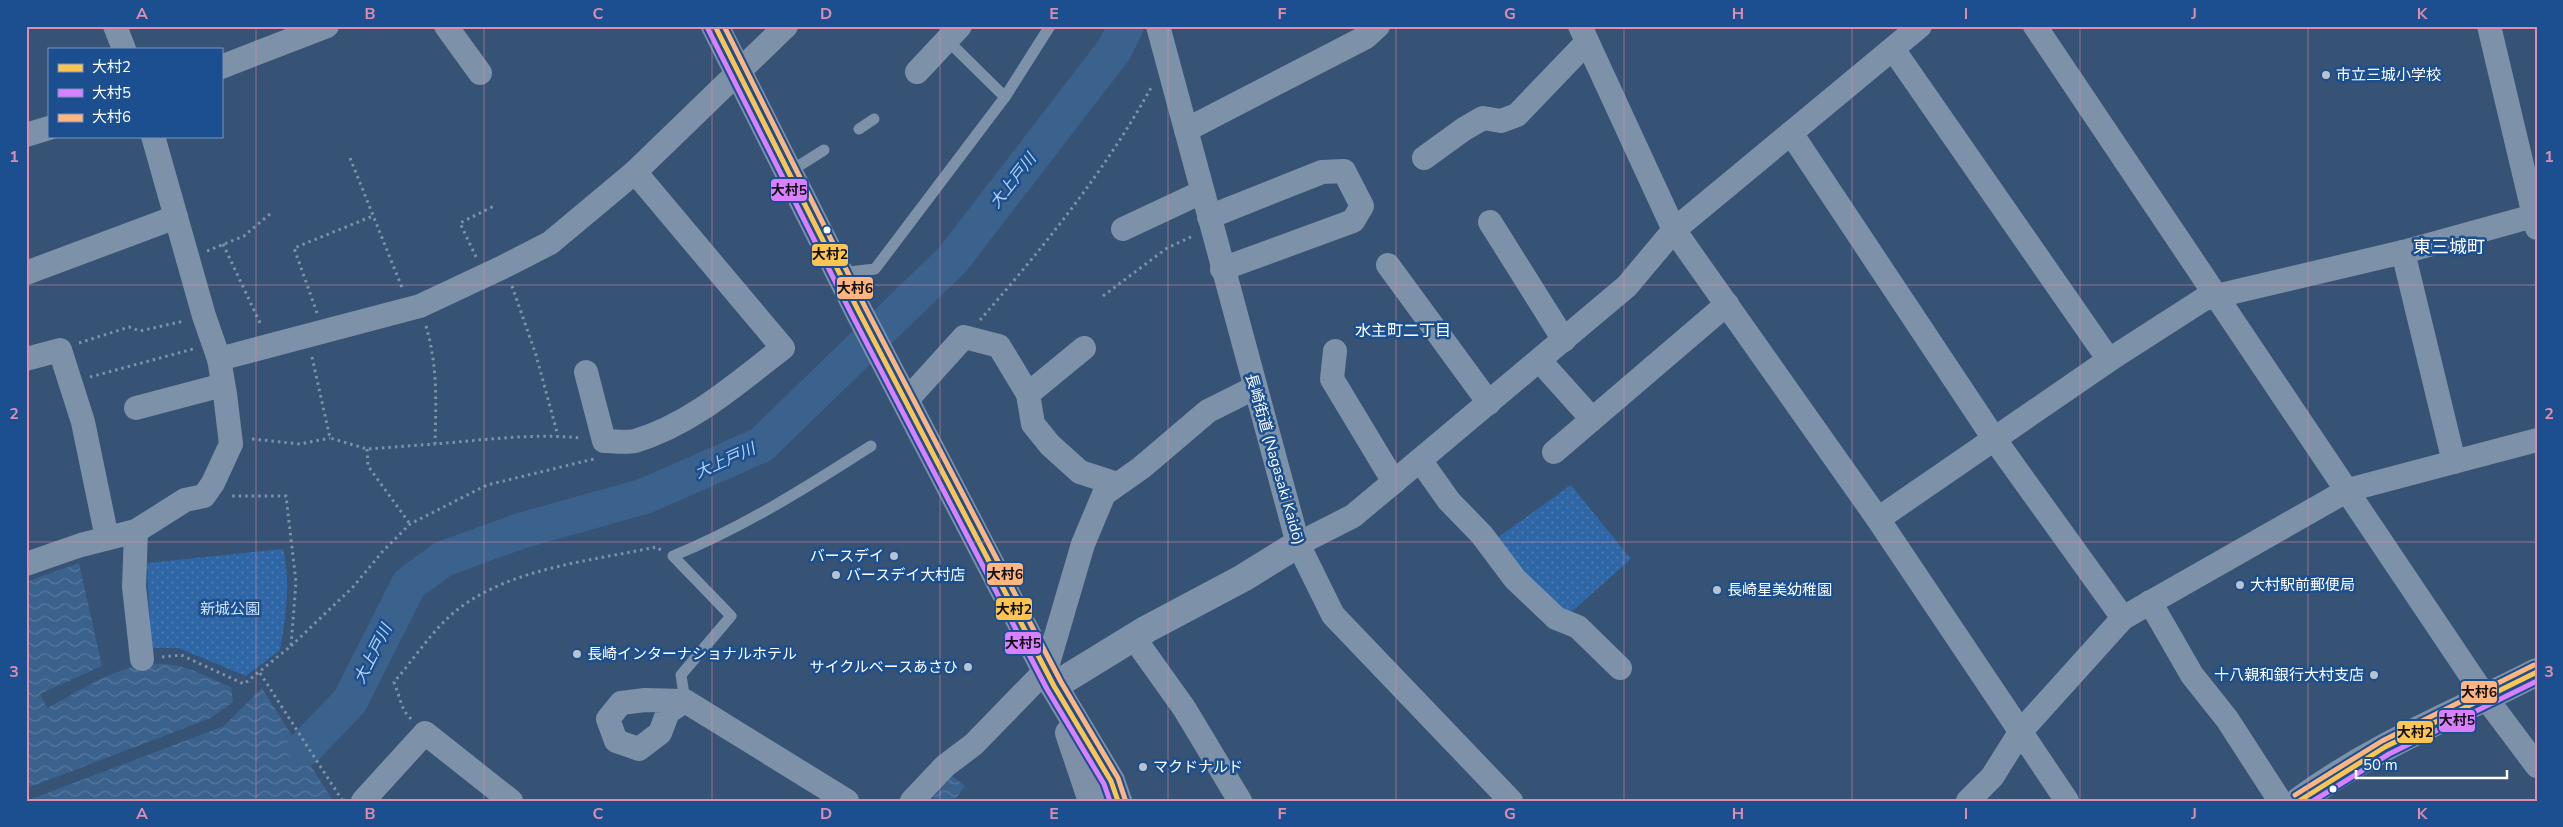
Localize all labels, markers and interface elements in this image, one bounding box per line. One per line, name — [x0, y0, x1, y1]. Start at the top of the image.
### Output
text: A — [136, 3, 148, 25]
text: B — [364, 3, 376, 25]
text: C — [593, 3, 604, 25]
text: D — [820, 3, 832, 25]
text: E — [1049, 3, 1059, 25]
text: F — [1278, 3, 1287, 25]
text: G — [1504, 3, 1516, 25]
text: H — [1732, 3, 1744, 25]
text: I — [1964, 3, 1968, 25]
text: J — [2190, 3, 2197, 25]
text: K — [2417, 3, 2429, 25]
legend — [48, 48, 222, 138]
text: 大村2 — [92, 57, 131, 77]
place label: 市立三城小学校 — [2336, 65, 2441, 85]
marker: 市立三城小学校 — [2320, 69, 2332, 81]
text: 大村5 — [92, 83, 131, 103]
text: 大村6 — [92, 107, 131, 127]
text: 1 — [9, 146, 19, 168]
text: 1 — [2544, 146, 2554, 168]
water label: 大上戸川 — [985, 147, 1043, 213]
line badge: 大村5 — [770, 178, 808, 202]
text: 大村5 — [771, 181, 807, 200]
unlabelled marker — [822, 225, 832, 235]
district label: 東三城町 — [2413, 235, 2485, 259]
line badge: 大村2 — [811, 243, 849, 267]
text: 大村2 — [812, 245, 848, 264]
line badge: 大村6 — [836, 276, 874, 300]
text: 大村6 — [837, 279, 873, 298]
district label: 水主町二丁目 — [1355, 320, 1451, 342]
street label: 長崎街道 (Nagasaki Kaidō) — [1241, 371, 1309, 547]
text: 2 — [9, 403, 19, 425]
text: 2 — [2544, 403, 2554, 425]
water label: 大上戸川 — [691, 437, 761, 484]
place label: バースデイ — [810, 546, 884, 566]
marker: バースデイ — [888, 550, 900, 562]
line badge: 大村6 — [986, 562, 1024, 586]
place label: バースデイ大村店 — [846, 565, 965, 585]
text: 大村6 — [987, 565, 1023, 584]
marker: バースデイ大村店 — [830, 569, 842, 581]
place label: 大村駅前郵便局 — [2250, 575, 2355, 595]
marker: 大村駅前郵便局 — [2234, 579, 2246, 591]
place label: 長崎星美幼稚園 — [1727, 580, 1832, 600]
marker: 長崎星美幼稚園 — [1711, 584, 1723, 596]
line badge: 大村2 — [995, 597, 1033, 621]
park label: 新城公園 — [200, 599, 260, 619]
text: 大村2 — [996, 600, 1032, 619]
water label: 大上戸川 — [349, 619, 398, 688]
line badge: 大村5 — [1004, 631, 1042, 655]
text: 大村5 — [1005, 634, 1041, 653]
place label: 長崎インターナショナルホテル — [587, 644, 797, 664]
marker: 長崎インターナショナルホテル — [571, 648, 583, 660]
place label: サイクルベースあさひ — [809, 657, 958, 677]
text: 3 — [9, 661, 19, 683]
marker: サイクルベースあさひ — [962, 661, 974, 673]
text: 3 — [2544, 661, 2554, 683]
place label: 十八親和銀行大村支店 — [2214, 665, 2364, 685]
marker: 十八親和銀行大村支店 — [2368, 669, 2380, 681]
line badge: 大村6 — [2460, 680, 2498, 704]
text: 大村6 — [2461, 683, 2497, 702]
line badge: 大村5 — [2438, 709, 2476, 733]
text: 大村5 — [2439, 711, 2475, 730]
line badge: 大村2 — [2396, 720, 2434, 744]
text: 大村2 — [2397, 723, 2433, 742]
scale bar — [2356, 747, 2507, 779]
text: 50 m — [2363, 755, 2398, 775]
place label: マクドナルド — [1153, 757, 1243, 777]
marker: マクドナルド — [1137, 761, 1149, 773]
unlabelled marker — [2328, 784, 2338, 794]
text: A — [136, 803, 148, 825]
text: B — [364, 803, 376, 825]
text: C — [593, 803, 604, 825]
text: D — [820, 803, 832, 825]
text: E — [1049, 803, 1059, 825]
text: F — [1278, 803, 1287, 825]
text: G — [1504, 803, 1516, 825]
text: H — [1732, 803, 1744, 825]
text: I — [1964, 803, 1968, 825]
text: J — [2190, 803, 2197, 825]
text: K — [2417, 803, 2429, 825]

